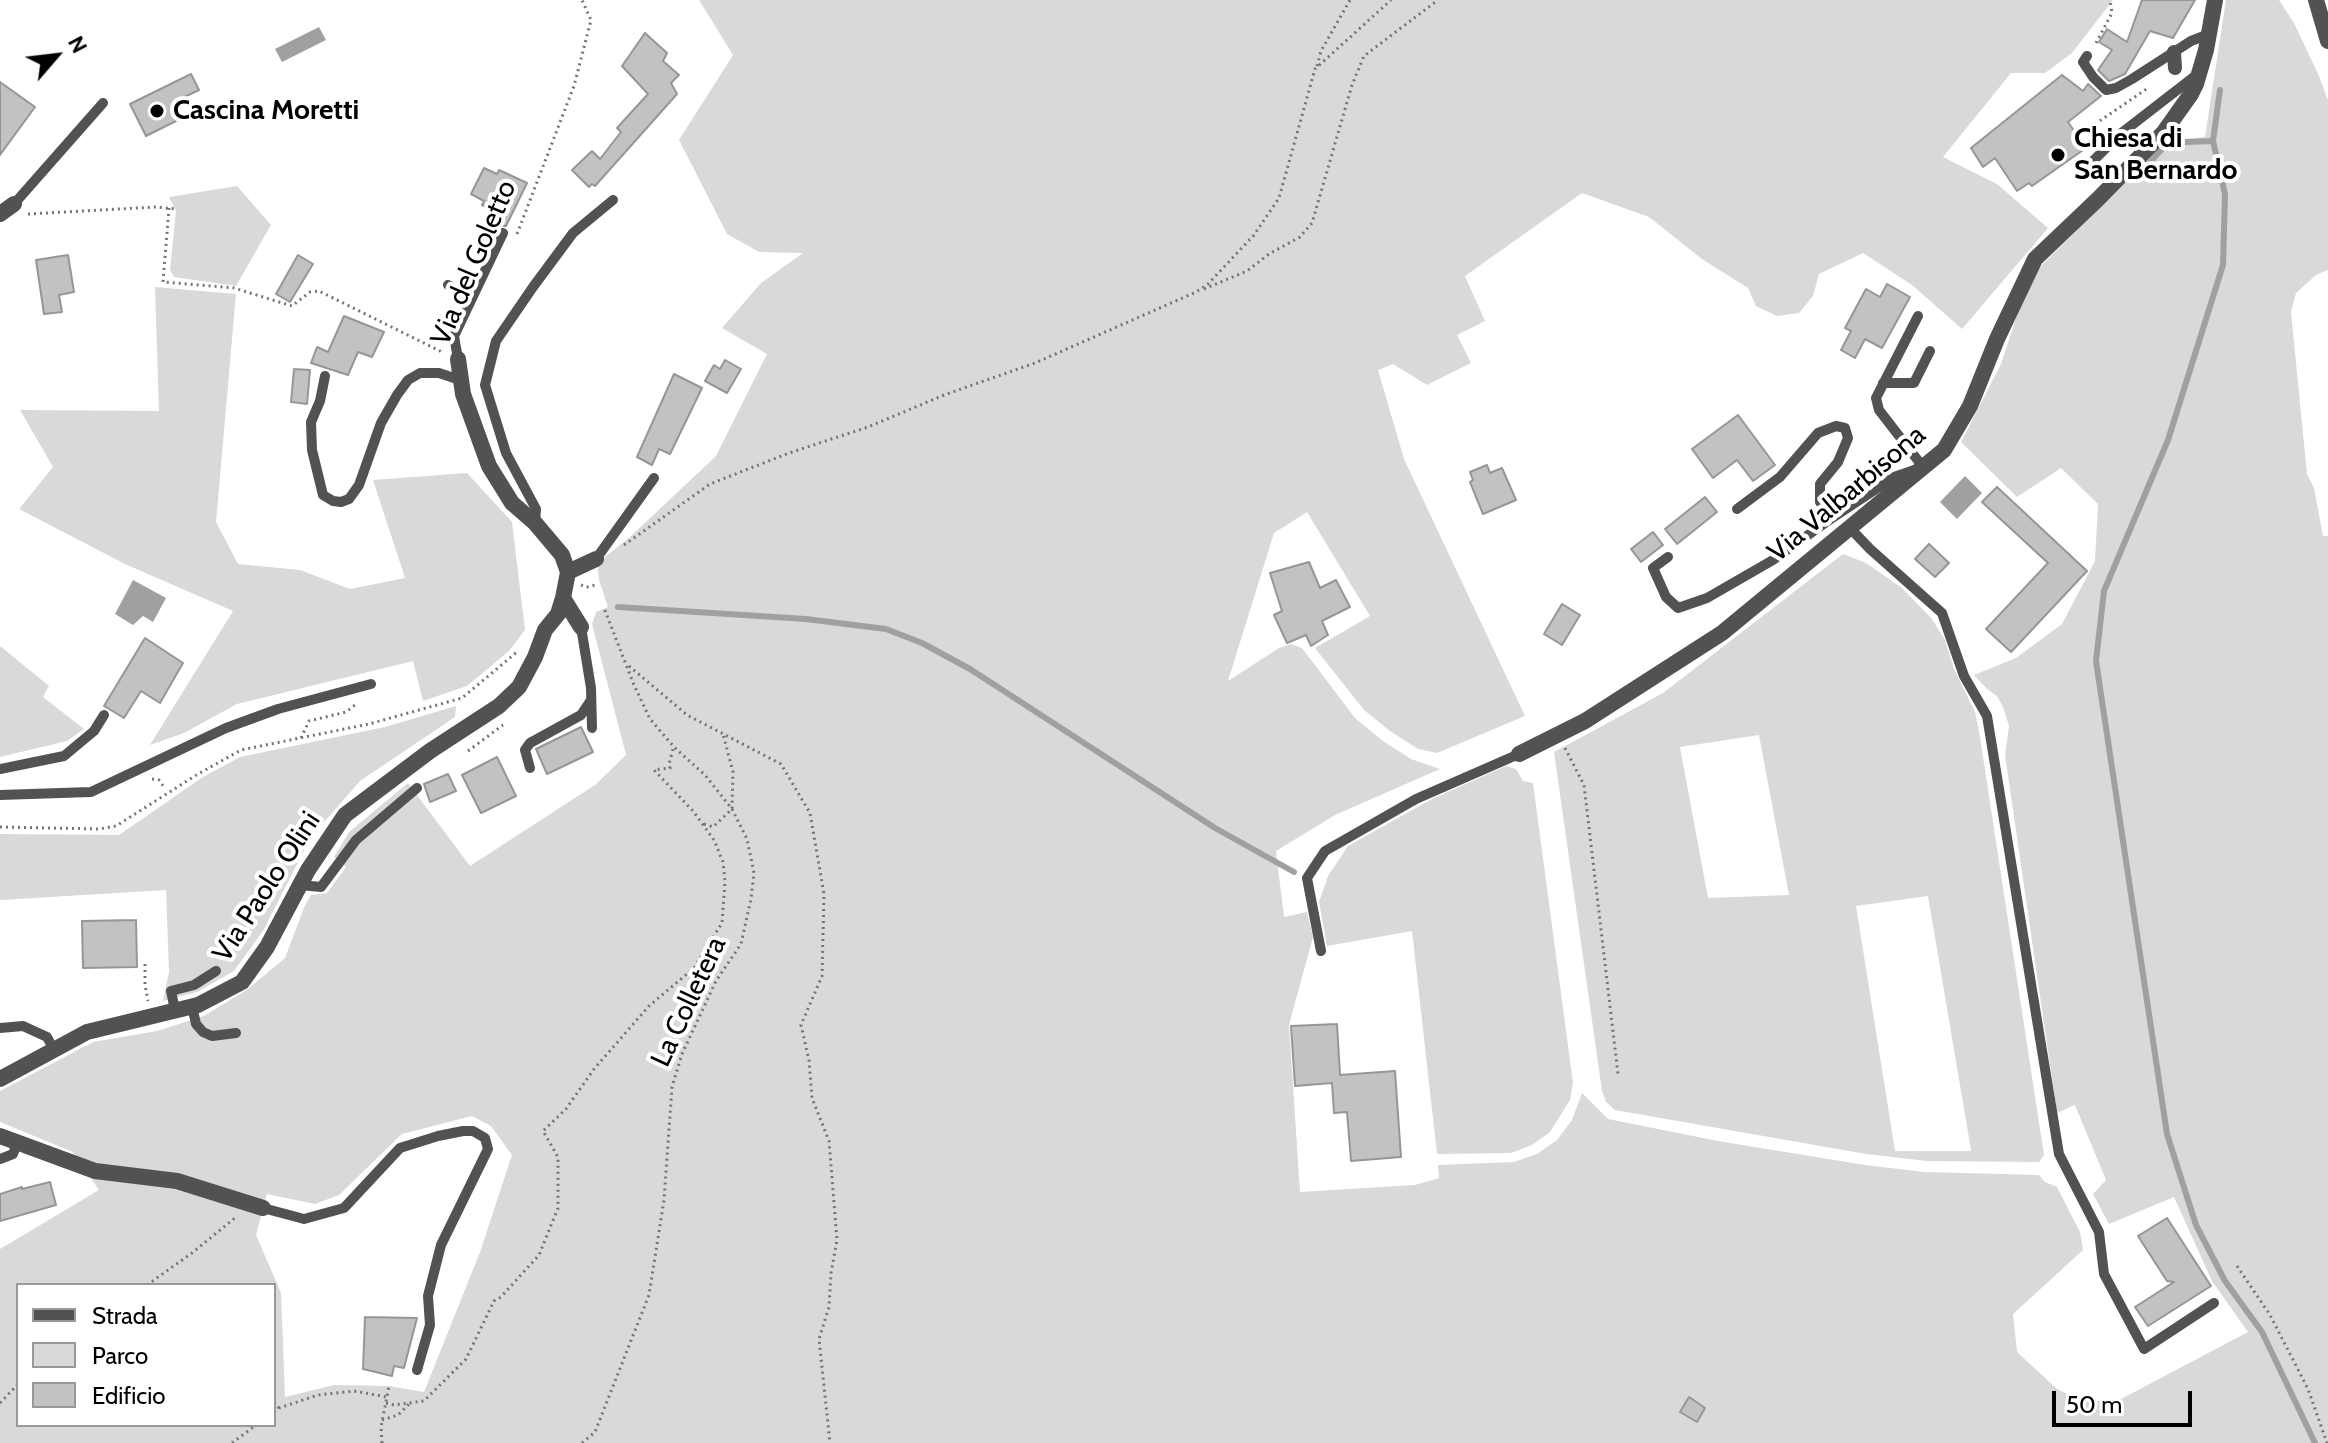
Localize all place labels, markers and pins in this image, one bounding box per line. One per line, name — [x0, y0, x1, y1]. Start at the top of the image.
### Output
place label: Cascina Moretti — [173, 94, 359, 128]
marker: Cascina Moretti — [148, 102, 166, 120]
place label: Chiesa di San Bernardo — [2074, 122, 2237, 188]
marker: Chiesa di San Bernardo — [2049, 146, 2067, 164]

